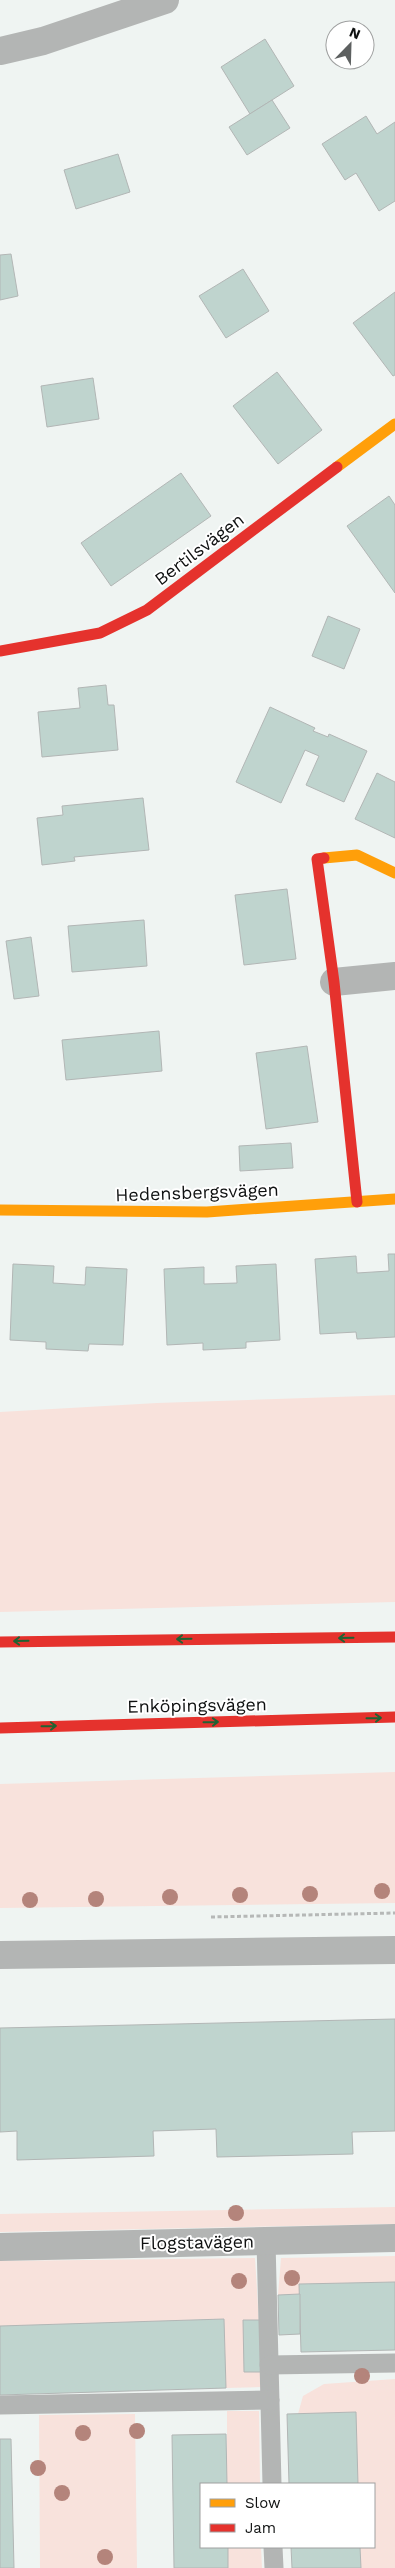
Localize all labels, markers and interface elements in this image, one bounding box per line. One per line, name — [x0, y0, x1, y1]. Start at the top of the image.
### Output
north arrow — [325, 20, 375, 70]
text: N — [347, 24, 363, 42]
street label: Bertilsvägen — [150, 509, 248, 589]
street label: Hedensbergsvägen — [115, 1179, 279, 1205]
one-way arrow — [339, 1633, 355, 1643]
one-way arrow — [176, 1635, 192, 1644]
one-way arrow — [14, 1636, 30, 1646]
street label: Enköpingsvägen — [127, 1693, 267, 1717]
one-way arrow — [365, 1713, 381, 1723]
one-way arrow — [202, 1717, 219, 1727]
one-way arrow — [40, 1722, 56, 1731]
street label: Flogstavägen — [140, 2231, 254, 2253]
legend — [200, 2483, 375, 2548]
text: Slow — [245, 2494, 281, 2512]
text: Jam — [245, 2519, 276, 2537]

